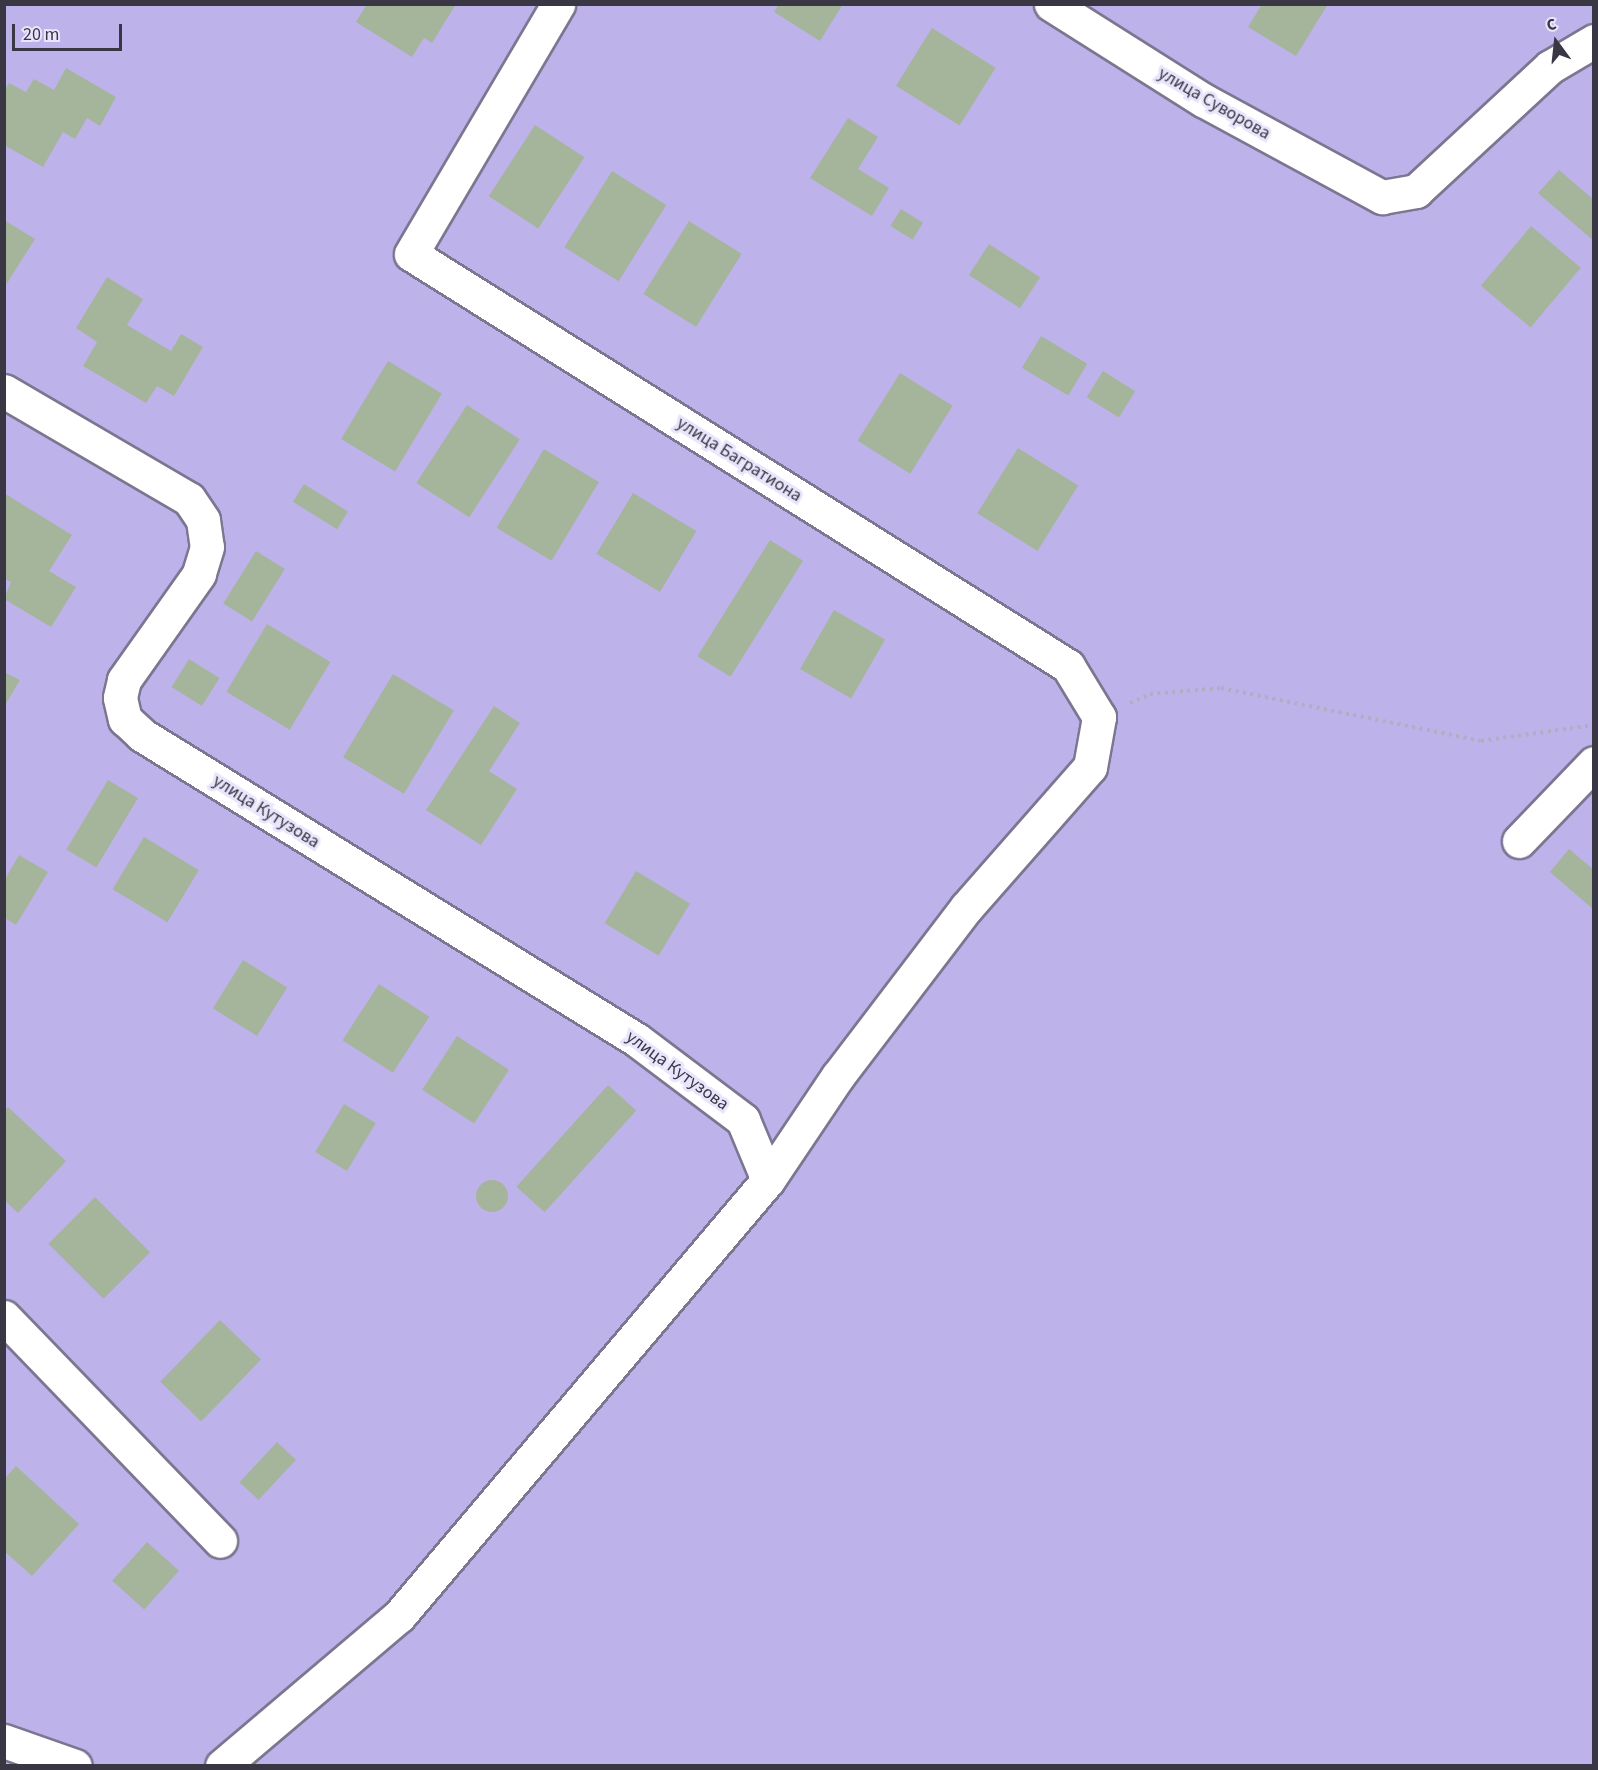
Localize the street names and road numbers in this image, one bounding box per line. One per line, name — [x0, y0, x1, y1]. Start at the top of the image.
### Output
street label: улица Суворова — [1154, 63, 1274, 145]
street label: улица Багратиона — [672, 413, 806, 507]
street label: улица Кутузова — [209, 771, 323, 853]
street label: улица Кутузова — [621, 1026, 733, 1116]

